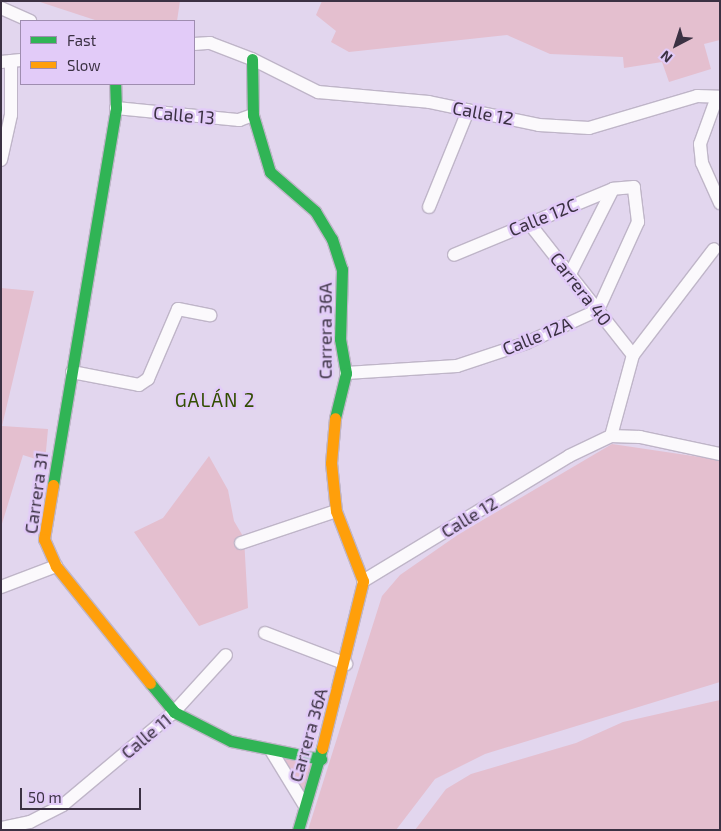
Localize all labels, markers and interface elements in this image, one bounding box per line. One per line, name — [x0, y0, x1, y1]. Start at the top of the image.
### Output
legend — [20, 20, 195, 85]
north arrow — [651, 20, 701, 70]
text: Fast — [67, 31, 96, 49]
text: N — [657, 47, 675, 67]
text: Slow — [67, 56, 101, 74]
street label: Calle 12 — [451, 97, 515, 129]
street label: Calle 13 — [152, 102, 216, 128]
street label: Calle 12C — [506, 193, 580, 241]
street label: Carrera 40 — [546, 248, 616, 330]
street label: Carrera 36A — [314, 283, 336, 379]
street label: Calle 12A — [499, 312, 575, 360]
district label: GALÁN 2 — [174, 389, 256, 411]
street label: Carrera 31 — [20, 451, 52, 535]
street label: Calle 12 — [437, 492, 501, 542]
street label: Carrera 36A — [284, 686, 332, 784]
street label: Calle 11 — [117, 709, 175, 763]
scale bar — [22, 778, 144, 810]
text: 50 m — [28, 788, 62, 806]

